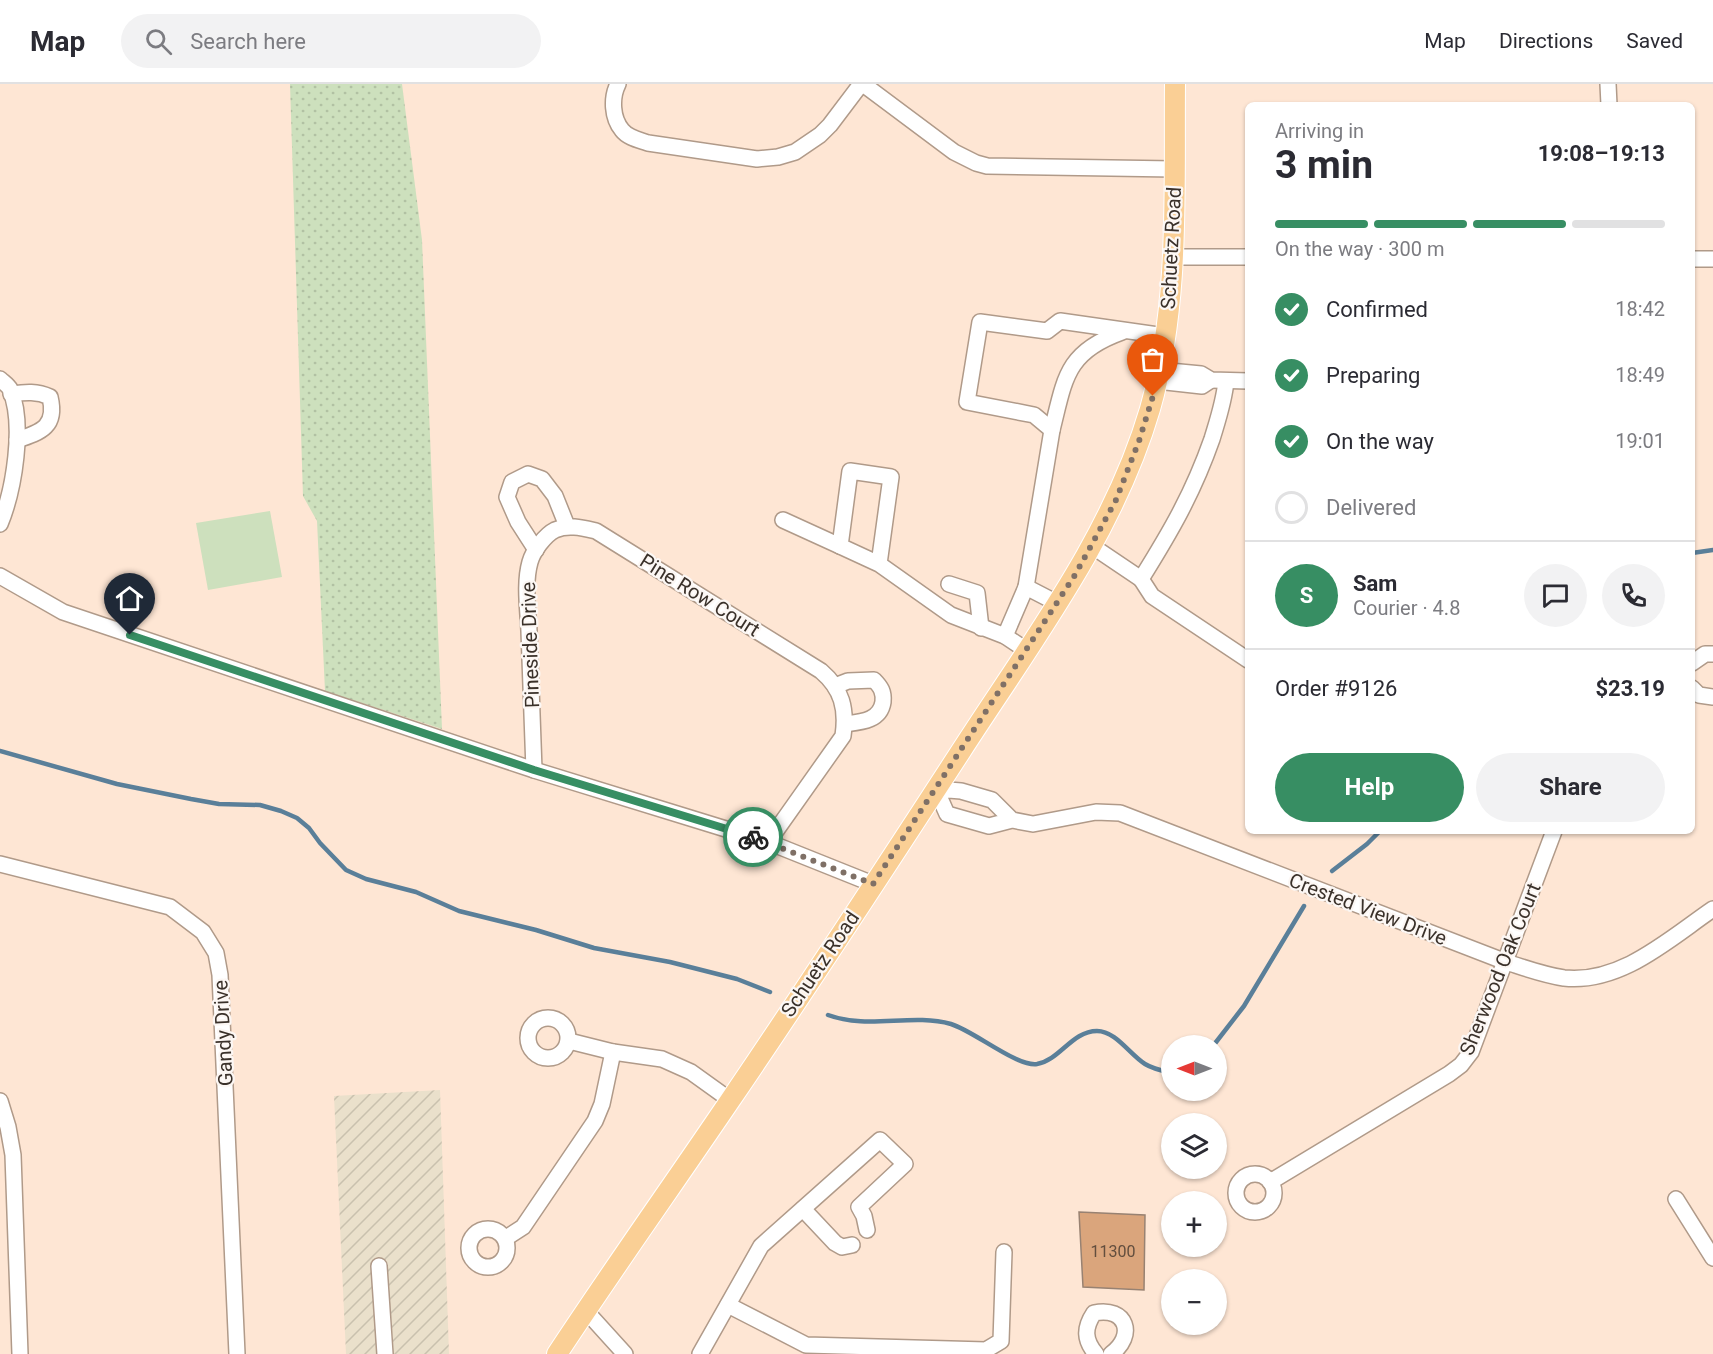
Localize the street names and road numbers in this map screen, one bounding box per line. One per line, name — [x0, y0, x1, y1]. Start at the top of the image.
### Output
street label: Schuetz Road — [1156, 186, 1186, 310]
street label: Pine Row Court — [636, 549, 764, 641]
street label: Pineside Drive — [516, 582, 544, 708]
street label: Crested View Drive — [1286, 868, 1450, 950]
street label: Sherwood Oak Court — [1455, 879, 1545, 1059]
street label: Schuetz Road — [776, 907, 864, 1021]
street label: Gandy Drive — [208, 979, 238, 1087]

